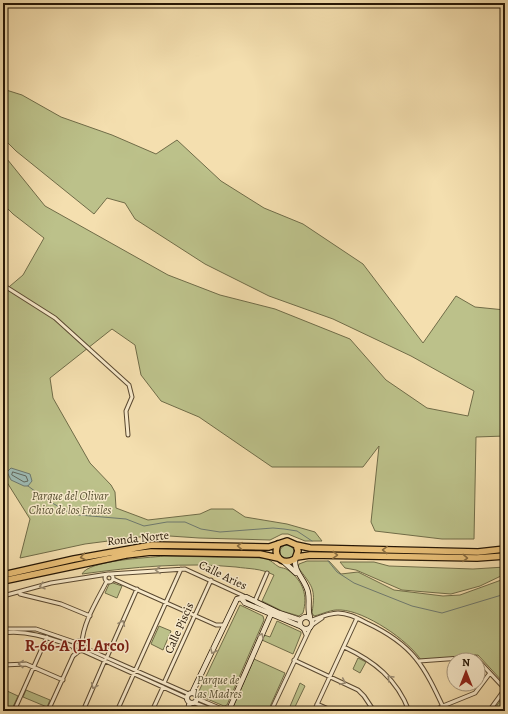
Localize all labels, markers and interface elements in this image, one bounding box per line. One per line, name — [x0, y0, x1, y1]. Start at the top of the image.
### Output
park label: Parque del Olivar Chico de los Frailes — [29, 488, 111, 518]
street label: Ronda Norte — [106, 527, 170, 549]
one-way arrow — [237, 542, 243, 550]
one-way arrow — [382, 546, 388, 554]
one-way arrow — [332, 551, 338, 560]
one-way arrow — [80, 552, 86, 560]
one-way arrow — [462, 554, 468, 562]
street label: Calle Aries — [196, 556, 250, 594]
one-way arrow — [155, 565, 161, 574]
one-way arrow — [39, 581, 46, 590]
street label: Calle Piscis — [161, 600, 198, 656]
one-way arrow — [117, 620, 125, 628]
one-way arrow — [256, 633, 264, 640]
district label: R-66-A (El Arco) — [25, 635, 129, 657]
one-way arrow — [210, 647, 218, 655]
north arrow — [446, 652, 486, 692]
text: N — [462, 655, 470, 670]
one-way arrow — [17, 660, 24, 669]
park label: Parque de las Madres — [194, 672, 242, 702]
one-way arrow — [387, 675, 394, 683]
one-way arrow — [338, 677, 346, 685]
one-way arrow — [91, 681, 99, 689]

